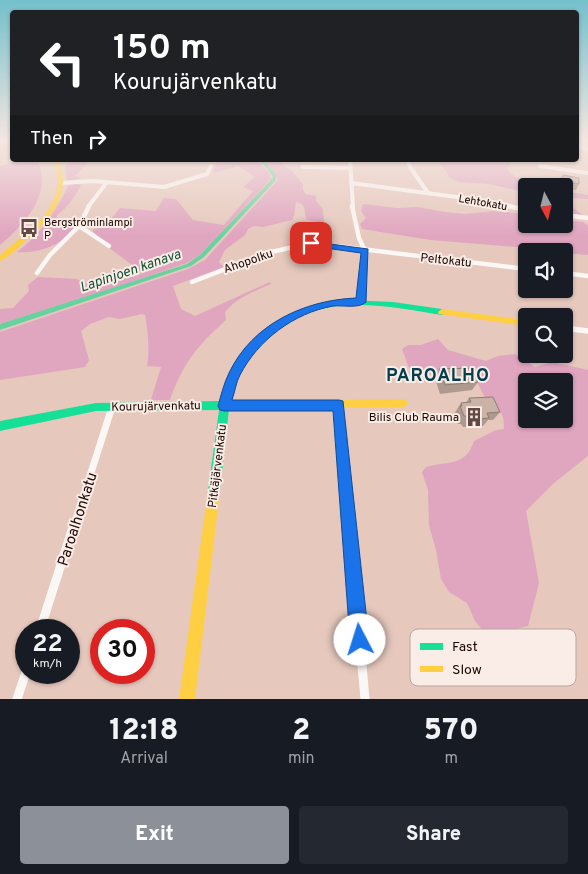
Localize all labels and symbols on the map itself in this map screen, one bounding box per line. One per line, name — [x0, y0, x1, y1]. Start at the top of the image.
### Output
north arrow — [518, 178, 572, 232]
street label: Lehtokatu — [457, 192, 508, 214]
place label: Bergströminlampi P — [44, 216, 132, 243]
bus stop icon: Bergströminlampi P — [18, 217, 40, 239]
pin — [290, 222, 332, 264]
water label: Lapinjoen kanava — [78, 246, 184, 297]
street label: Ahopolku — [221, 246, 275, 278]
street label: Peltokatu — [419, 250, 472, 272]
district label: PAROALHO — [386, 365, 490, 388]
street label: Kourujärvenkatu — [111, 398, 201, 416]
building icon: Bilis Club Rauma — [463, 406, 485, 428]
place label: Bilis Club Rauma — [369, 410, 459, 426]
street label: Pitkäjärvenkatu — [205, 423, 231, 509]
street label: Paroalhonkatu — [54, 470, 103, 569]
position arrow — [333, 613, 385, 665]
speed limit sign: 30 — [90, 619, 155, 684]
legend — [410, 629, 576, 686]
text: Fast — [452, 639, 478, 656]
text: Slow — [452, 662, 482, 679]

